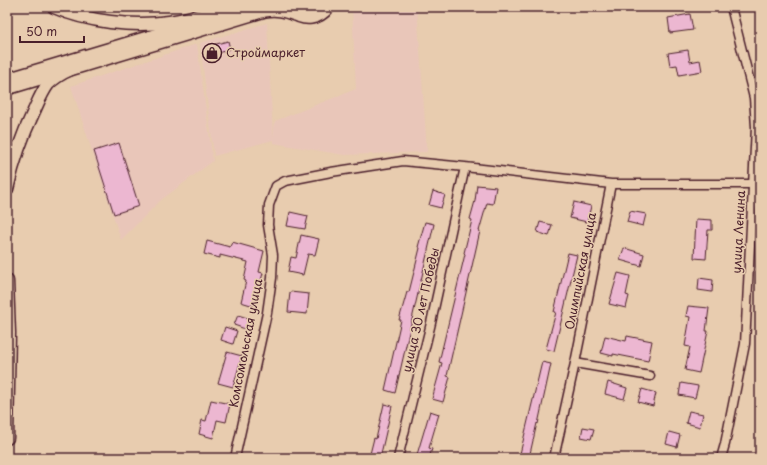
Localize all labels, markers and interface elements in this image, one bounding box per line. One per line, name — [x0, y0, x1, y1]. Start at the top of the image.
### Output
scale bar — [20, 18, 84, 44]
text: 50 m — [26, 22, 57, 40]
shop icon: Строймаркет — [201, 42, 223, 64]
place label: Строймаркет — [226, 43, 305, 61]
street label: улица Ленина — [727, 189, 749, 274]
street label: Олимпийская улица — [560, 210, 600, 331]
street label: улица 30 лет Победы — [397, 246, 443, 374]
street label: Комсомольская улица — [224, 276, 266, 409]

